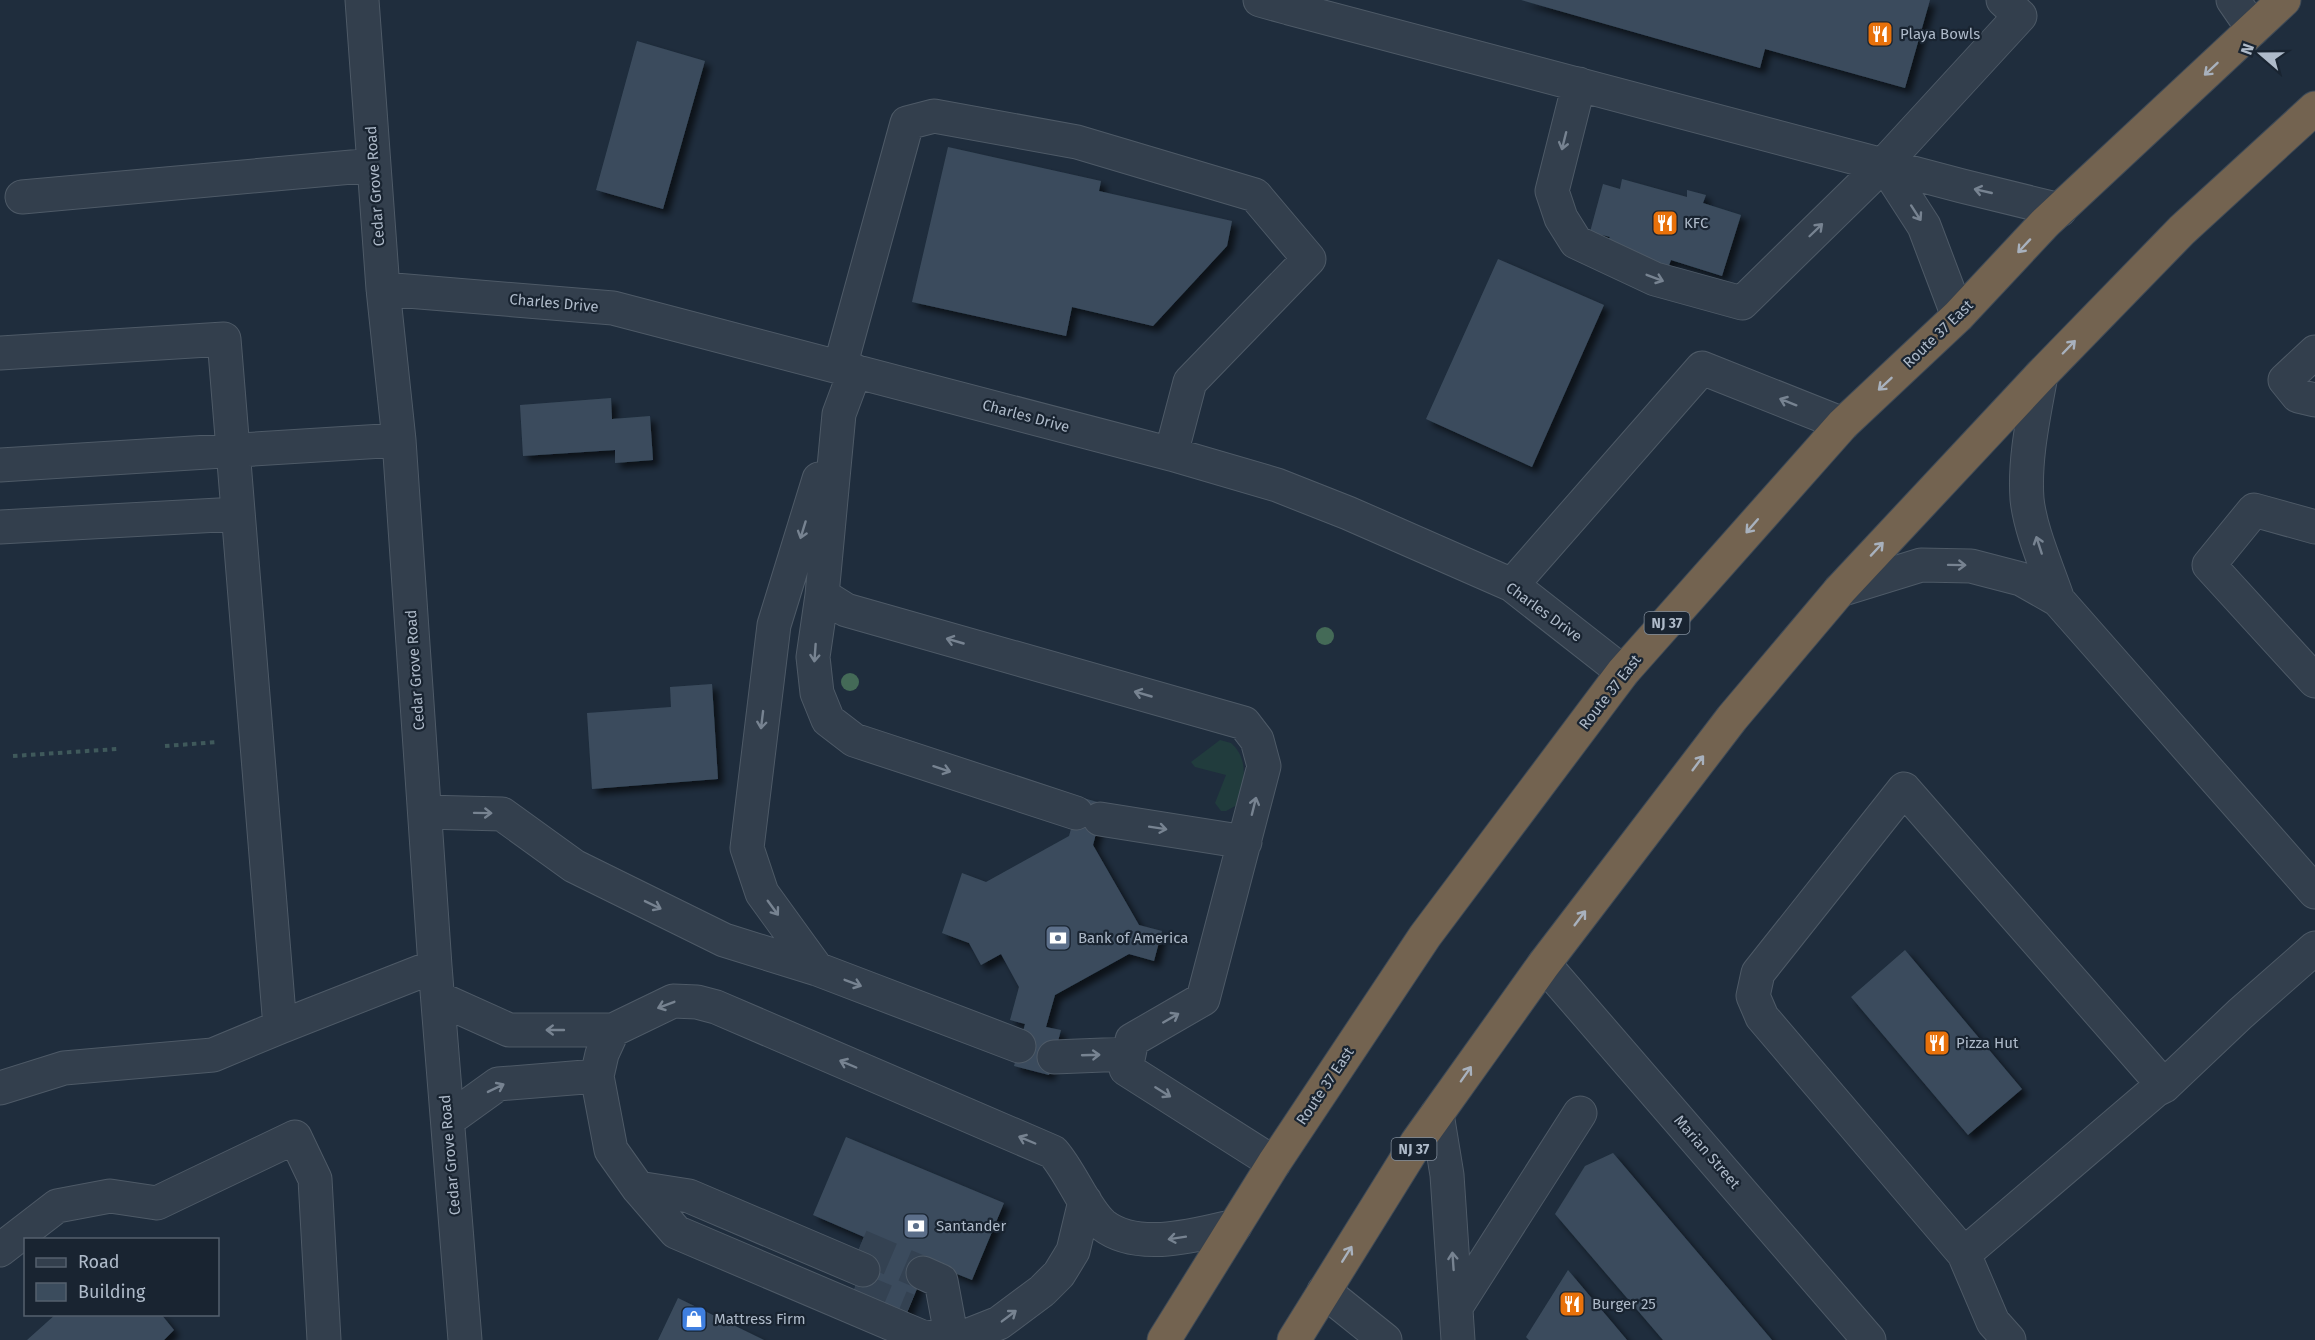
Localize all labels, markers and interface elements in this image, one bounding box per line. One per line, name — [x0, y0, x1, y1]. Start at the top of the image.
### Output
restaurant icon: Playa Bowls — [1865, 19, 1895, 49]
north arrow — [2231, 24, 2291, 84]
place label: Playa Bowls — [1900, 25, 1980, 43]
text: N — [2237, 41, 2258, 57]
one-way arrow — [2203, 61, 2218, 76]
street label: Cedar Grove Road — [362, 125, 388, 247]
one-way arrow — [1558, 131, 1570, 150]
one-way arrow — [1974, 185, 1993, 196]
one-way arrow — [1910, 204, 1922, 221]
restaurant icon: KFC — [1650, 208, 1680, 238]
place label: KFC — [1684, 214, 1709, 232]
one-way arrow — [1809, 223, 1824, 238]
one-way arrow — [2017, 239, 2031, 254]
one-way arrow — [1645, 273, 1663, 284]
street label: Charles Drive — [509, 290, 599, 316]
street label: Route 37 East — [1899, 296, 1977, 372]
one-way arrow — [2061, 339, 2076, 354]
one-way arrow — [1878, 377, 1893, 391]
street label: Charles Drive — [980, 396, 1072, 436]
one-way arrow — [1780, 396, 1798, 407]
one-way arrow — [1745, 518, 1759, 533]
one-way arrow — [797, 520, 808, 539]
one-way arrow — [2033, 536, 2044, 555]
one-way arrow — [1870, 542, 1885, 557]
one-way arrow — [1947, 560, 1967, 571]
street label: Charles Drive — [1502, 578, 1586, 646]
street label: Cedar Grove Road — [402, 609, 428, 731]
road number: NJ 37 — [1644, 612, 1690, 634]
one-way arrow — [946, 635, 965, 646]
one-way arrow — [809, 643, 820, 663]
street label: Route 37 East — [1575, 651, 1645, 733]
one-way arrow — [1134, 688, 1153, 699]
one-way arrow — [756, 710, 767, 729]
one-way arrow — [1692, 756, 1705, 772]
one-way arrow — [933, 764, 952, 775]
one-way arrow — [1248, 797, 1260, 816]
one-way arrow — [473, 808, 493, 819]
one-way arrow — [1148, 823, 1168, 834]
one-way arrow — [643, 899, 661, 911]
one-way arrow — [766, 900, 779, 916]
one-way arrow — [1573, 910, 1586, 926]
bank icon: Bank of America — [1043, 923, 1073, 953]
place label: Bank of America — [1078, 929, 1188, 947]
one-way arrow — [844, 978, 862, 989]
one-way arrow — [657, 1000, 675, 1011]
one-way arrow — [1162, 1012, 1179, 1024]
one-way arrow — [545, 1024, 565, 1036]
restaurant icon: Pizza Hut — [1922, 1028, 1952, 1058]
place label: Pizza Hut — [1956, 1034, 2019, 1052]
street label: Route 37 East — [1292, 1043, 1358, 1128]
one-way arrow — [1081, 1050, 1101, 1061]
one-way arrow — [839, 1057, 857, 1069]
one-way arrow — [1460, 1067, 1472, 1083]
one-way arrow — [487, 1082, 505, 1093]
one-way arrow — [1154, 1086, 1170, 1098]
street label: Cedar Grove Road — [436, 1094, 464, 1216]
street label: Marian Street — [1670, 1112, 1744, 1193]
one-way arrow — [1018, 1134, 1037, 1145]
road number: NJ 37 — [1392, 1138, 1436, 1160]
bank icon: Santander — [901, 1211, 931, 1241]
place label: Santander — [936, 1217, 1007, 1235]
one-way arrow — [1168, 1233, 1188, 1244]
legend — [24, 1238, 219, 1316]
one-way arrow — [1341, 1246, 1353, 1263]
text: Road — [78, 1251, 120, 1273]
one-way arrow — [1447, 1251, 1458, 1271]
text: Building — [78, 1281, 146, 1303]
restaurant icon: Burger 25 — [1557, 1289, 1587, 1319]
place label: Burger 25 — [1592, 1295, 1656, 1313]
shop icon: Mattress Firm — [679, 1304, 709, 1334]
place label: Mattress Firm — [714, 1310, 806, 1328]
one-way arrow — [1001, 1310, 1017, 1323]

